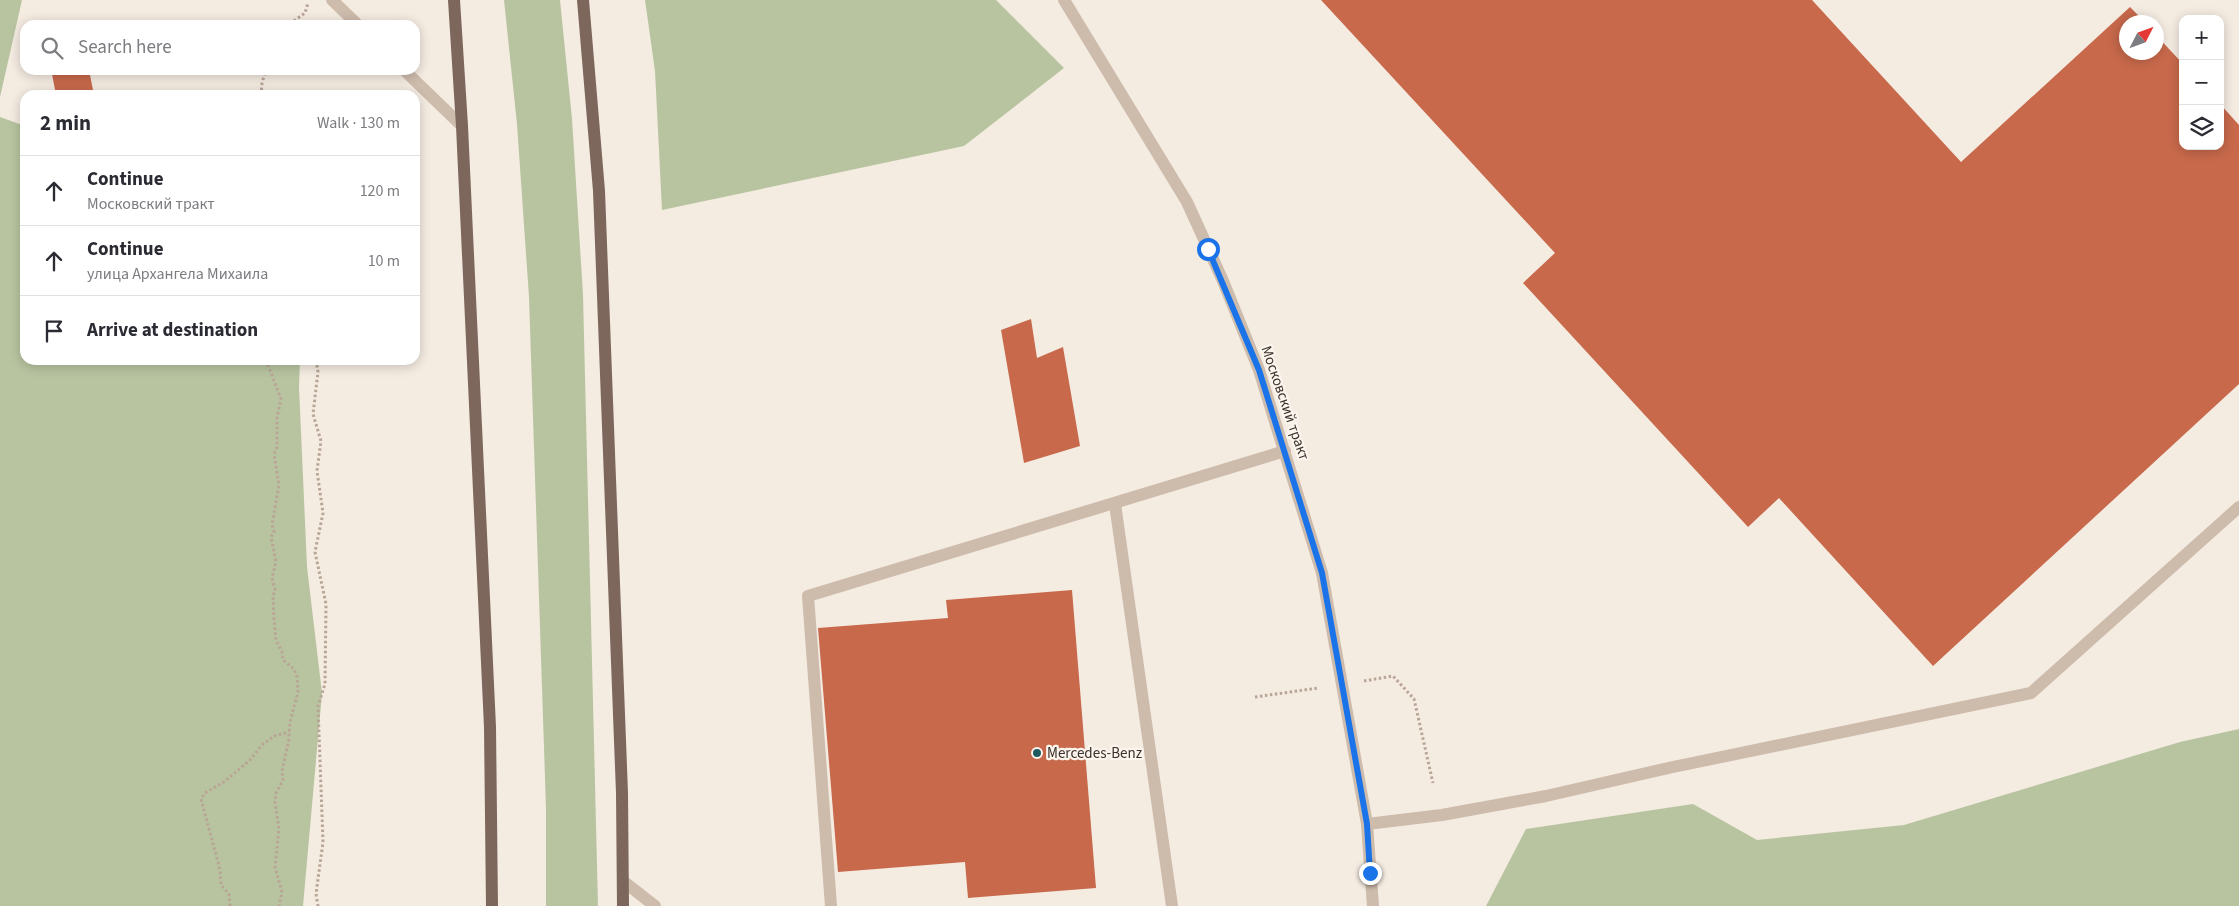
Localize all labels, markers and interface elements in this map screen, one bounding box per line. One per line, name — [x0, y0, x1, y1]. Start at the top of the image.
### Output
north arrow — [2119, 15, 2164, 60]
map controls — [2179, 15, 2224, 150]
button: + — [2179, 15, 2224, 60]
search box — [20, 20, 420, 75]
icon: search — [38, 34, 66, 62]
text: Search here — [78, 34, 172, 61]
button: − — [2179, 60, 2224, 105]
button: layers — [2179, 105, 2224, 150]
text: 2 min — [40, 108, 91, 138]
text: Walk · 130 m — [317, 112, 400, 134]
text: Continue — [87, 166, 164, 193]
icon: ahead — [40, 177, 68, 205]
text: 120 m — [360, 180, 400, 202]
text: Московский тракт — [87, 193, 215, 215]
text: Continue — [87, 236, 164, 263]
route start — [1197, 238, 1220, 261]
icon: ahead — [40, 247, 68, 275]
text: 10 m — [368, 250, 400, 272]
text: улица Архангела Михаила — [87, 263, 268, 285]
icon: arrive — [40, 317, 68, 345]
text: Arrive at destination — [87, 317, 258, 344]
street label: Московский тракт — [1256, 343, 1314, 463]
place label: Mercedes-Benz — [1047, 743, 1142, 764]
marker: Mercedes-Benz — [1031, 747, 1043, 759]
route end — [1359, 862, 1382, 885]

